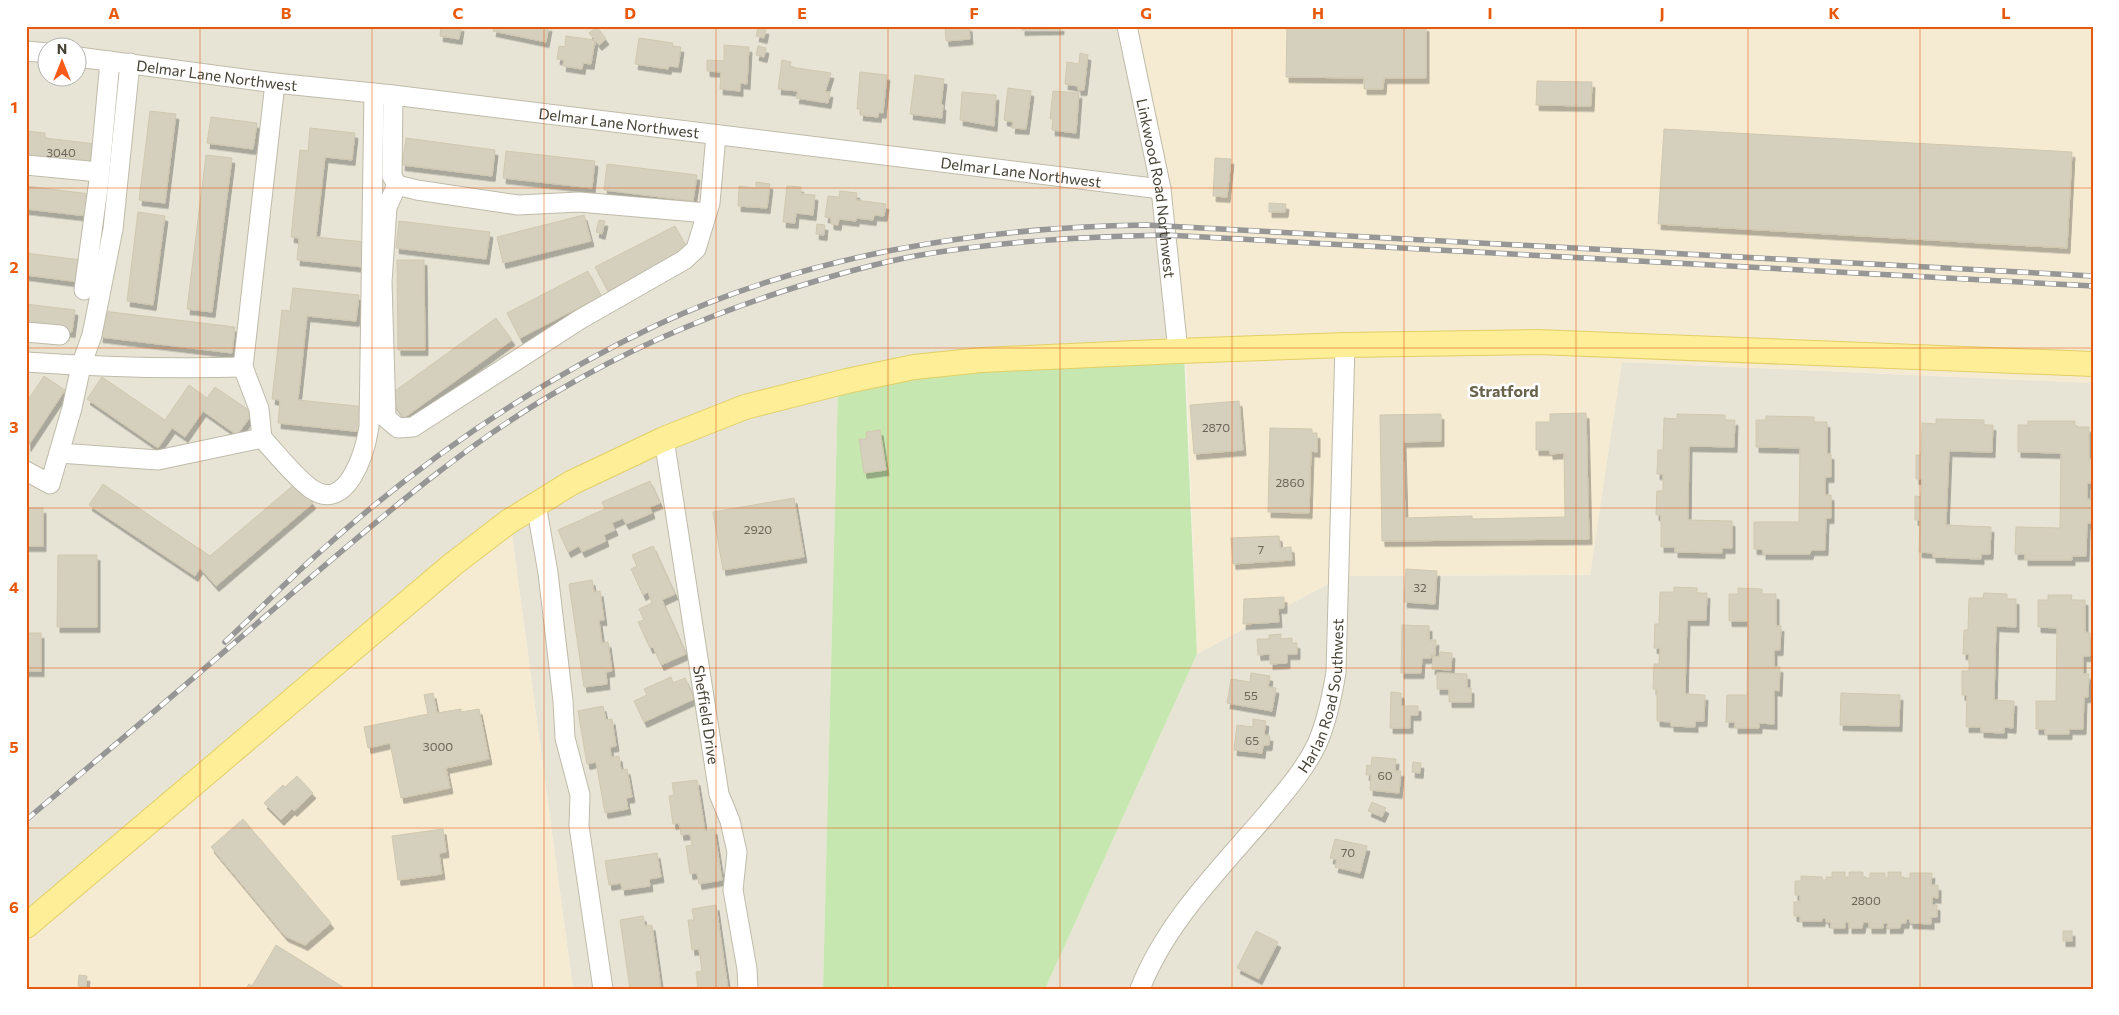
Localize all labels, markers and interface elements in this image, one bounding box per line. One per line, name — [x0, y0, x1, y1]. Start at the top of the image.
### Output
text: A — [108, 3, 120, 22]
text: B — [281, 3, 292, 22]
text: C — [453, 3, 464, 22]
text: D — [624, 3, 636, 22]
text: E — [797, 3, 807, 22]
text: F — [969, 3, 979, 22]
text: G — [1140, 3, 1152, 22]
text: H — [1312, 3, 1324, 22]
text: I — [1487, 3, 1493, 22]
text: J — [1659, 3, 1665, 22]
text: K — [1828, 3, 1840, 22]
text: L — [2001, 3, 2011, 22]
north arrow — [38, 38, 88, 88]
text: N — [57, 40, 67, 57]
street label: Delmar Lane Northwest — [135, 56, 298, 94]
text: 1 — [10, 97, 18, 116]
street label: Linkwood Road Northwest — [1133, 97, 1179, 279]
street label: Delmar Lane Northwest — [538, 104, 700, 141]
house number: 3040 — [46, 145, 76, 159]
street label: Delmar Lane Northwest — [940, 153, 1102, 191]
text: 2 — [9, 257, 19, 276]
district label: Stratford — [1469, 381, 1539, 400]
text: 3 — [9, 417, 19, 436]
house number: 2870 — [1202, 420, 1230, 434]
house number: 2860 — [1275, 475, 1305, 489]
house number: 2920 — [744, 522, 772, 536]
house number: 7 — [1258, 542, 1264, 556]
text: 4 — [9, 577, 19, 596]
house number: 32 — [1413, 580, 1427, 594]
street label: Harlan Road Southwest — [1294, 618, 1346, 776]
street label: Sheffield Drive — [690, 664, 723, 766]
house number: 55 — [1244, 688, 1258, 702]
house number: 65 — [1245, 733, 1259, 747]
text: 5 — [9, 737, 19, 756]
house number: 3000 — [423, 739, 453, 753]
house number: 60 — [1377, 768, 1393, 782]
house number: 70 — [1341, 845, 1355, 859]
house number: 2800 — [1851, 893, 1881, 907]
text: 6 — [9, 897, 19, 916]

